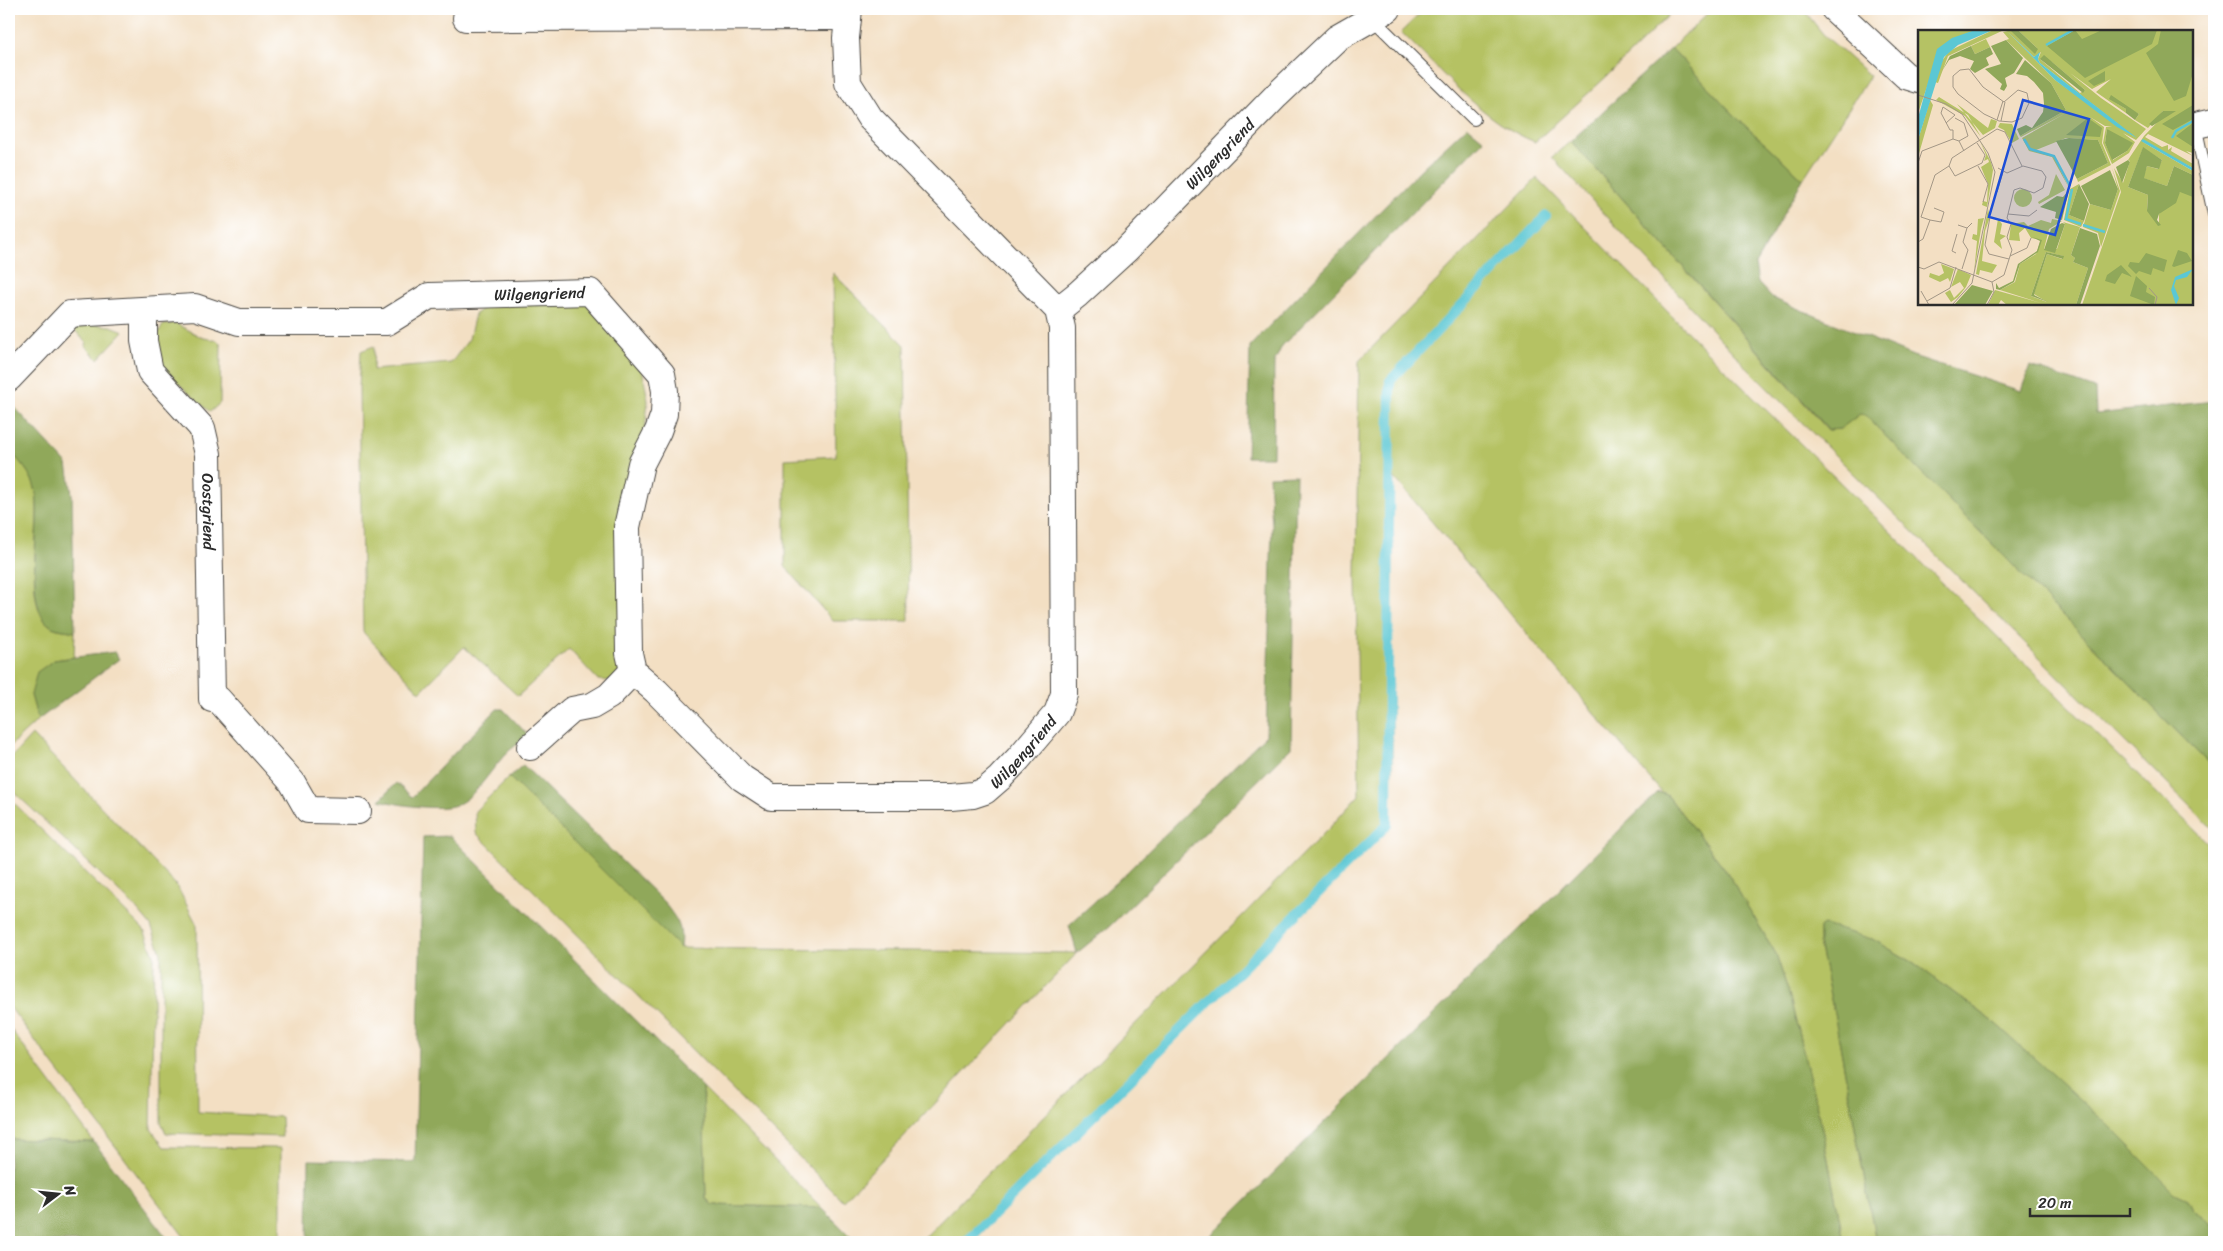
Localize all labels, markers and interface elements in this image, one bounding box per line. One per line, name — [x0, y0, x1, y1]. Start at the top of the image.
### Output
inset map — [1918, 30, 2193, 305]
street label: Wilgengriend — [1178, 110, 1263, 197]
street label: Wilgengriend — [494, 278, 587, 309]
street label: Oostgriend — [193, 473, 224, 552]
street label: Wilgengriend — [983, 708, 1065, 796]
north arrow — [32, 1168, 82, 1218]
text: N — [56, 1181, 83, 1199]
scale bar — [2030, 1186, 2130, 1218]
text: 20 m — [2038, 1190, 2072, 1216]

